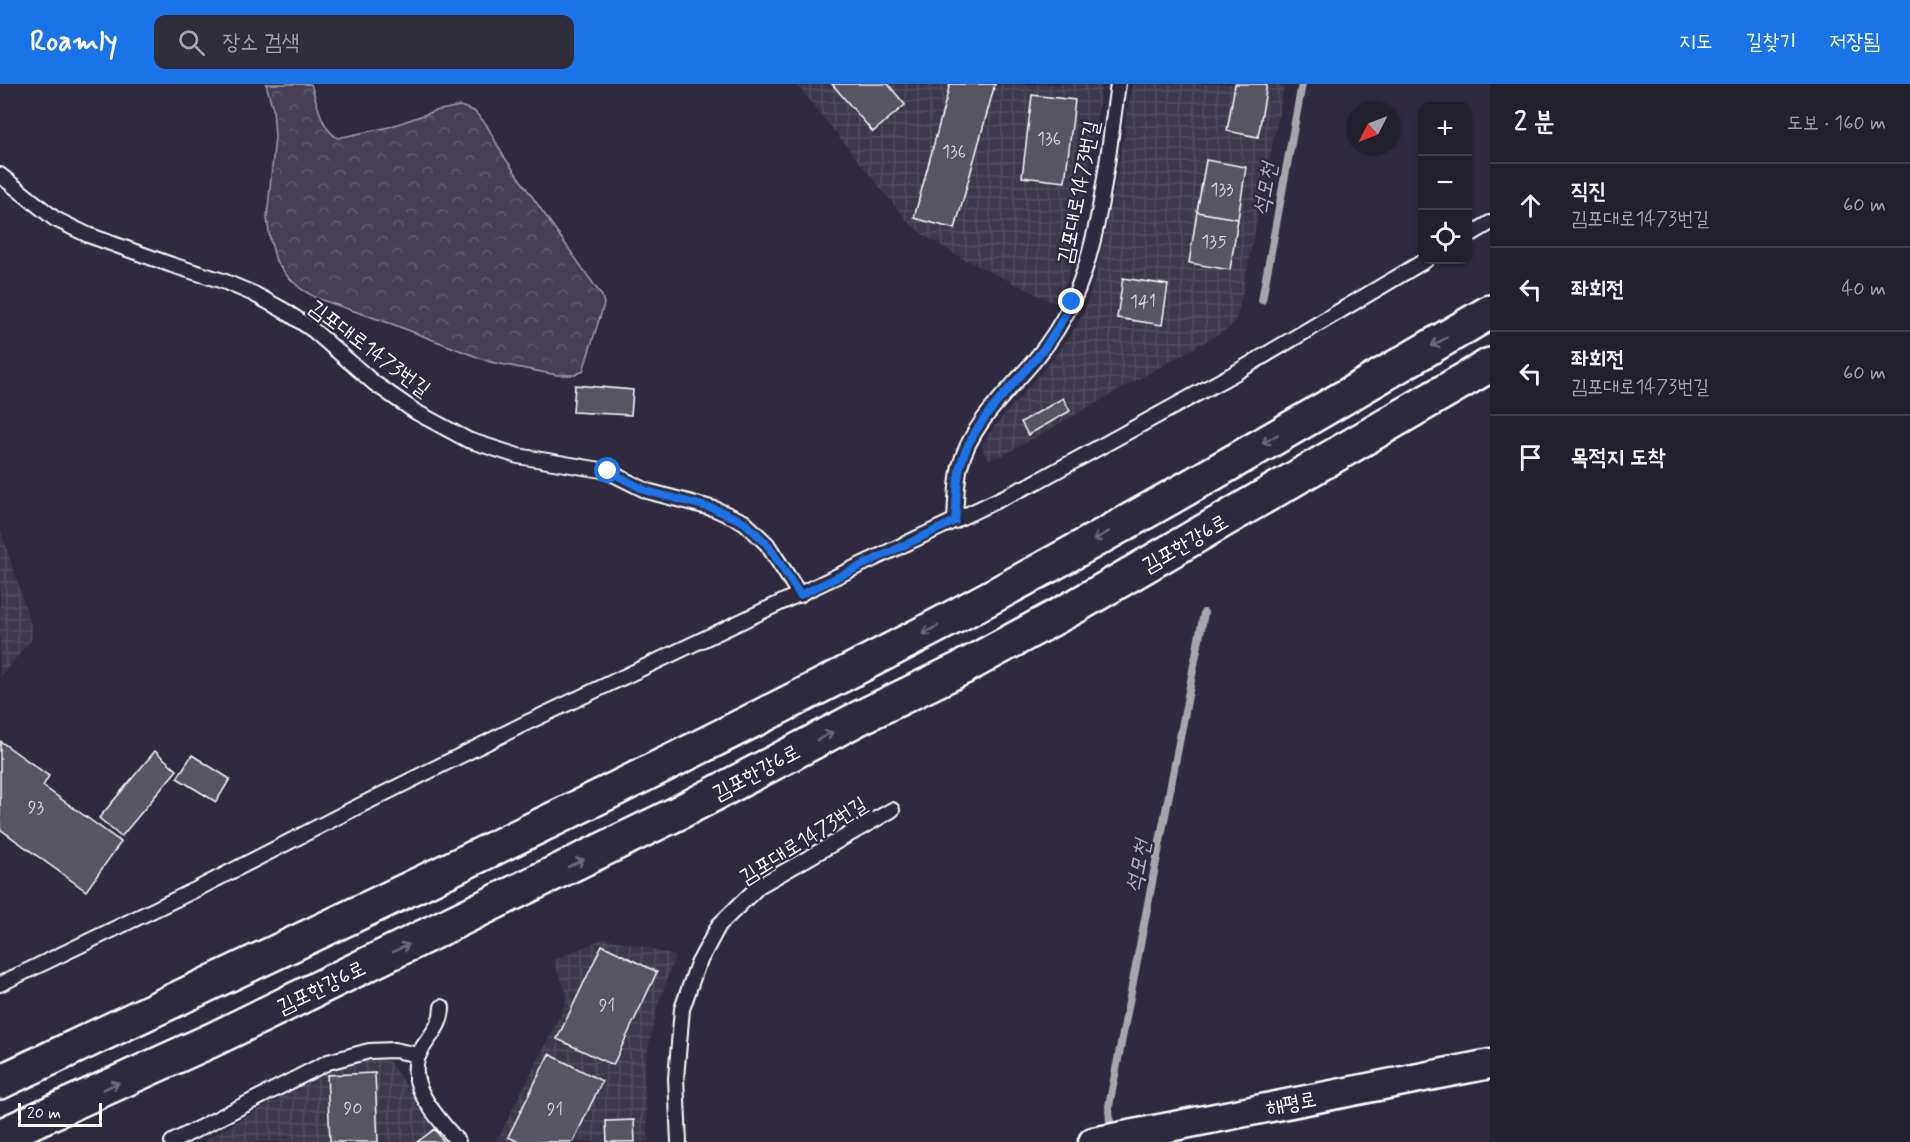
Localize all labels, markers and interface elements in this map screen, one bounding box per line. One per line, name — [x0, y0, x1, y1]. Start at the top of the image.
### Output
search box — [154, 15, 574, 69]
text: Roamly — [30, 24, 118, 61]
icon: search — [175, 26, 208, 59]
text: 지도 — [1679, 28, 1713, 56]
text: 길찾기 — [1746, 28, 1796, 56]
text: 저장됨 — [1829, 28, 1880, 56]
text: 장소 검색 — [223, 29, 299, 57]
north arrow — [1346, 102, 1400, 156]
map controls — [1418, 102, 1472, 264]
button: + — [1418, 102, 1472, 156]
text: 2 분 — [1514, 106, 1555, 140]
text: 도보 · 160 m — [1787, 110, 1886, 137]
street label: 김포대로1473번길 — [1051, 118, 1107, 266]
house number: 136 — [1037, 127, 1061, 151]
house number: 136 — [942, 140, 966, 164]
button: − — [1418, 156, 1472, 210]
water label: 석모천 — [1248, 159, 1285, 218]
house number: 133 — [1210, 178, 1234, 202]
text: 직진 — [1571, 178, 1606, 206]
icon: ahead — [1514, 189, 1547, 222]
text: 60 m — [1843, 192, 1886, 219]
text: 김포대로1473번길 — [1571, 206, 1709, 233]
button: locate — [1418, 210, 1472, 264]
house number: 135 — [1201, 230, 1227, 254]
icon: left — [1514, 273, 1547, 306]
text: 좌회전 — [1571, 276, 1624, 304]
text: 40 m — [1842, 276, 1886, 303]
route end — [1058, 288, 1084, 314]
house number: 141 — [1130, 290, 1156, 314]
street label: 김포대로1473번길 — [303, 294, 436, 404]
one-way arrow — [1431, 336, 1448, 348]
text: 좌회전 — [1571, 346, 1624, 374]
icon: left — [1514, 357, 1547, 390]
text: 60 m — [1843, 360, 1886, 387]
text: 김포대로1473번길 — [1571, 374, 1709, 401]
one-way arrow — [1262, 434, 1280, 445]
icon: arrive — [1514, 441, 1547, 474]
text: 목적지 도착 — [1571, 444, 1665, 472]
route start — [594, 457, 620, 483]
street label: 김포한강6로 — [1137, 508, 1234, 580]
one-way arrow — [1093, 530, 1110, 542]
one-way arrow — [922, 624, 940, 636]
one-way arrow — [815, 730, 833, 741]
street label: 김포한강6로 — [708, 738, 805, 808]
street label: 김포대로1473번길 — [735, 790, 873, 891]
house number: 93 — [28, 796, 45, 820]
water label: 석모천 — [1120, 835, 1158, 895]
one-way arrow — [567, 857, 585, 868]
one-way arrow — [391, 942, 409, 954]
street label: 김포한강6로 — [272, 954, 370, 1021]
house number: 91 — [599, 994, 615, 1018]
one-way arrow — [101, 1080, 119, 1091]
street label: 해평로 — [1264, 1085, 1319, 1123]
house number: 90 — [343, 1097, 363, 1121]
house number: 91 — [547, 1098, 563, 1122]
scale bar — [18, 1100, 102, 1128]
text: 20 m — [27, 1103, 61, 1124]

